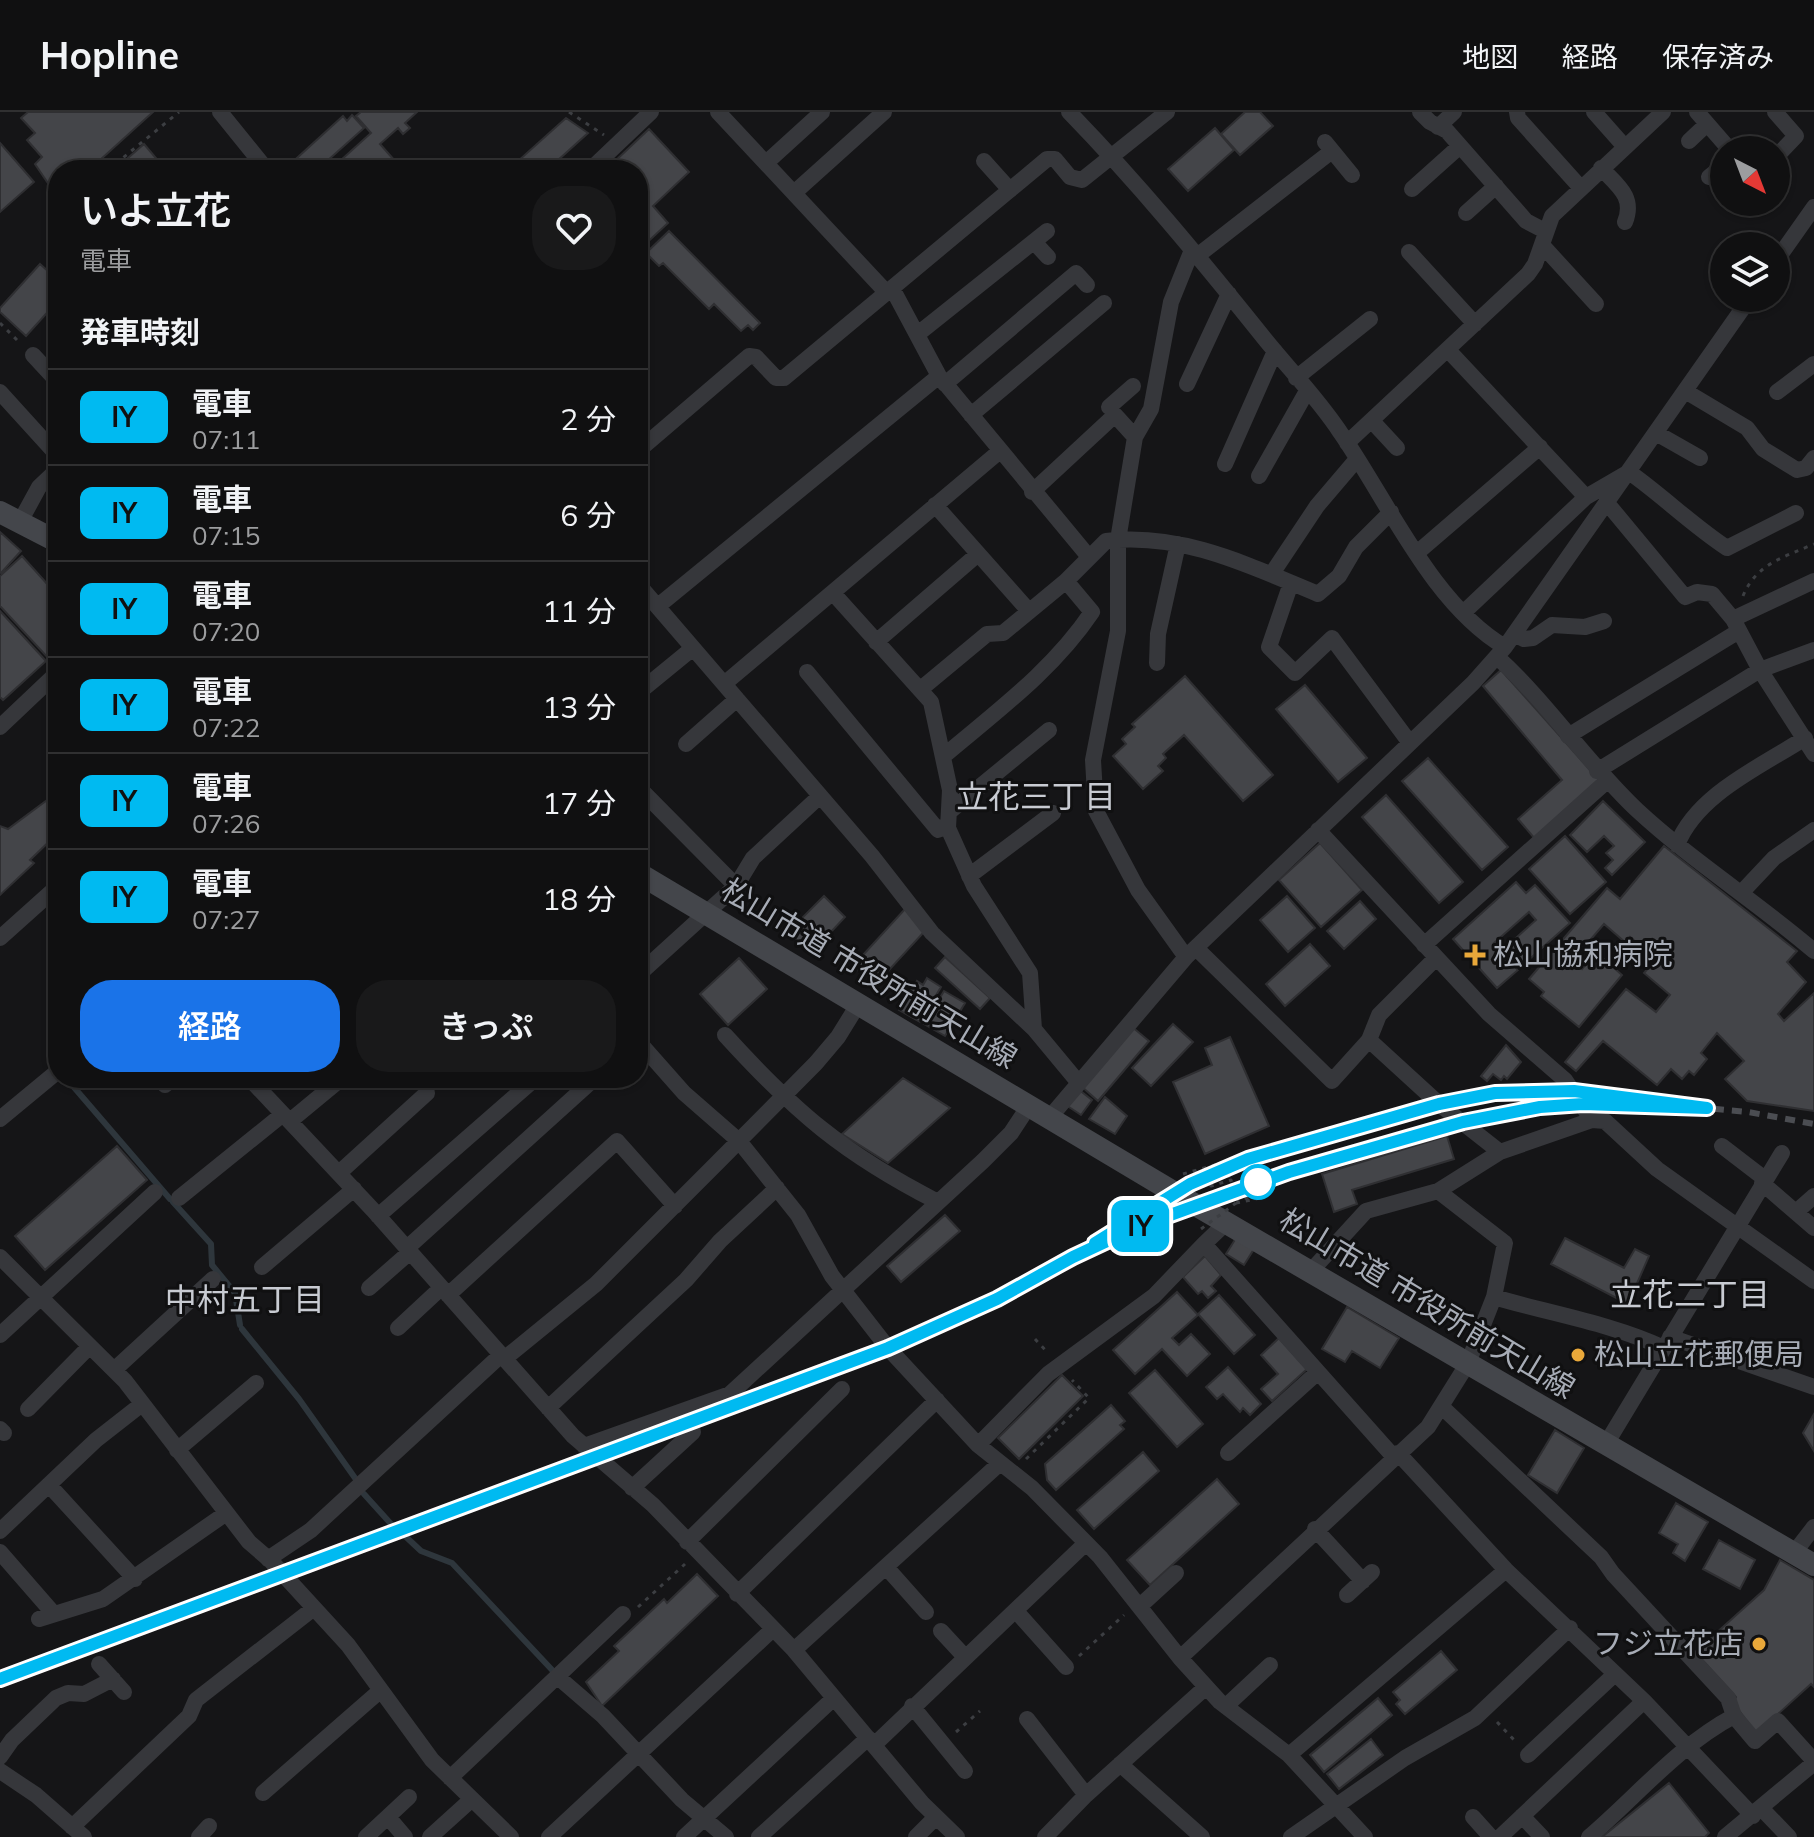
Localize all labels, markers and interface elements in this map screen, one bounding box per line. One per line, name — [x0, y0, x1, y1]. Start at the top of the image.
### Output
text: Hopline — [40, 31, 179, 79]
text: 地図 — [1462, 39, 1518, 74]
text: 経路 — [1562, 39, 1618, 74]
text: 保存済み — [1662, 39, 1774, 74]
north arrow — [1710, 136, 1790, 216]
map controls — [1710, 136, 1790, 312]
text: いよ立花 — [80, 186, 231, 234]
button: heart — [532, 186, 616, 270]
button: layers — [1710, 232, 1790, 312]
text: 電車 — [80, 244, 132, 277]
text: 発車時刻 — [80, 313, 200, 351]
text: 電車 — [192, 384, 252, 422]
text: IY — [111, 399, 137, 434]
text: 2 分 — [560, 400, 616, 438]
text: 07:11 — [192, 423, 260, 456]
text: 電車 — [192, 480, 252, 518]
text: IY — [111, 495, 137, 530]
text: 6 分 — [560, 496, 616, 534]
text: 07:15 — [192, 519, 260, 552]
text: 電車 — [192, 576, 252, 614]
text: IY — [111, 591, 137, 626]
text: 11 分 — [542, 592, 616, 630]
text: 07:20 — [192, 615, 260, 648]
text: 電車 — [192, 672, 252, 710]
text: IY — [111, 687, 137, 722]
text: 13 分 — [542, 688, 616, 726]
text: 07:22 — [192, 711, 260, 744]
text: 電車 — [192, 768, 252, 806]
district label: 立花三丁目 — [956, 776, 1116, 816]
text: IY — [111, 783, 137, 818]
text: 17 分 — [542, 784, 616, 822]
text: 07:26 — [192, 807, 260, 840]
text: 電車 — [192, 864, 252, 902]
street label: 松山市道 市役所前天山線 — [715, 870, 1024, 1076]
text: IY — [111, 879, 137, 914]
text: 18 分 — [542, 880, 616, 918]
text: 07:27 — [192, 903, 260, 936]
place label: 松山協和病院 — [1493, 935, 1673, 973]
marker: 松山協和病院 — [1464, 944, 1486, 966]
button: 経路 — [80, 980, 340, 1072]
button: きっぷ — [356, 980, 616, 1072]
unlabelled marker — [1241, 1165, 1275, 1199]
line badge: IY — [1104, 1200, 1176, 1252]
street label: 松山市道 市役所前天山線 — [1273, 1200, 1582, 1406]
text: IY — [1127, 1208, 1153, 1243]
district label: 立花二丁目 — [1610, 1274, 1770, 1314]
district label: 中村五丁目 — [165, 1279, 325, 1319]
place label: 松山立花郵便局 — [1594, 1335, 1804, 1373]
marker: 松山立花郵便局 — [1569, 1346, 1587, 1364]
place label: フジ立花店 — [1593, 1624, 1743, 1662]
marker: フジ立花店 — [1750, 1635, 1768, 1653]

